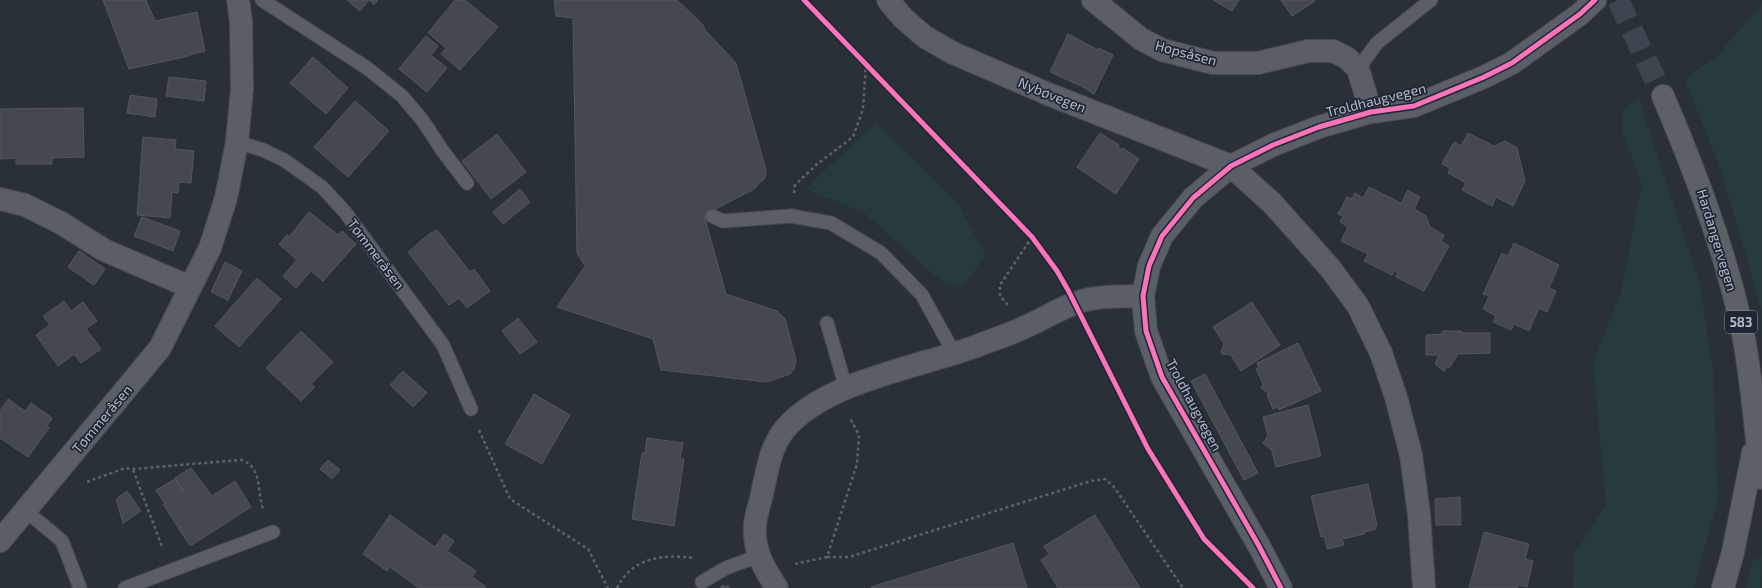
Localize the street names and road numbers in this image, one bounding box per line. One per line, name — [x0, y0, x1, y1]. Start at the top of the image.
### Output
street label: Hopsåsen — [1154, 36, 1219, 69]
street label: Nybøvegen — [1016, 73, 1089, 116]
street label: Troldhaugvegen — [1324, 79, 1428, 120]
street label: Hardangervegen — [1694, 187, 1741, 293]
street label: Tømmeråsen — [344, 215, 409, 292]
road number: 583 — [1725, 311, 1757, 333]
street label: Troldhaugvegen — [1163, 356, 1226, 454]
street label: Tømmeråsen — [68, 381, 135, 456]

